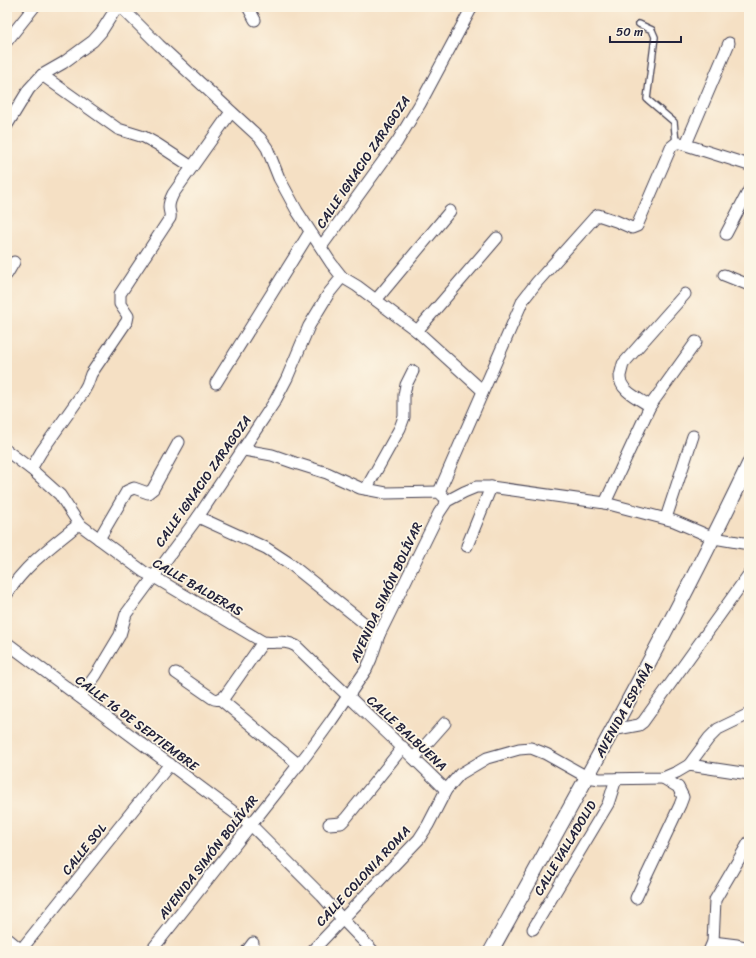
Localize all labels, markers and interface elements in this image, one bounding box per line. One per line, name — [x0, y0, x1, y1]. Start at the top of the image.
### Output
scale bar — [610, 18, 681, 44]
text: 50 m — [616, 21, 643, 43]
street label: CALLE IGNACIO ZARAGOZA — [310, 91, 416, 233]
street label: CALLE IGNACIO ZARAGOZA — [149, 410, 257, 552]
street label: AVENIDA SIMÓN BOLÍVAR — [343, 518, 429, 667]
street label: CALLE BALDERAS — [148, 552, 248, 622]
street label: AVENIDA ESPAÑA — [588, 658, 660, 762]
street label: CALLE 16 DE SEPTIEMBRE — [70, 669, 204, 778]
street label: CALLE BALBUENA — [361, 689, 453, 777]
street label: AVENIDA SIMÓN BOLÍVAR — [151, 790, 264, 925]
street label: CALLE VALLADOLID — [527, 796, 603, 900]
street label: CALLE SOL — [56, 818, 112, 880]
street label: CALLE COLONIA ROMA — [310, 820, 416, 932]

